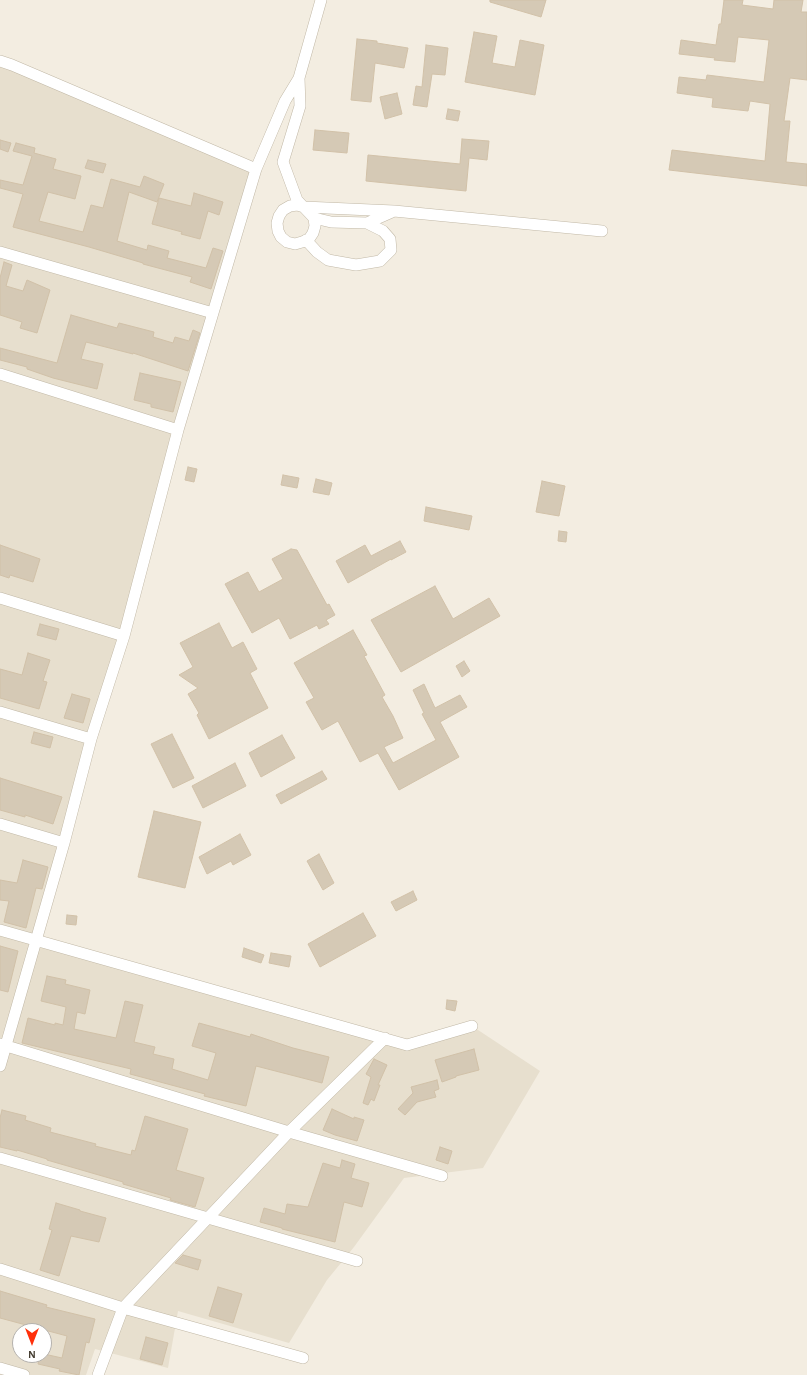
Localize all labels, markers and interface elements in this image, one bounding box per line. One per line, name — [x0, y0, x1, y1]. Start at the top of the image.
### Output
north arrow — [12, 1323, 52, 1363]
text: N — [28, 1349, 36, 1360]

